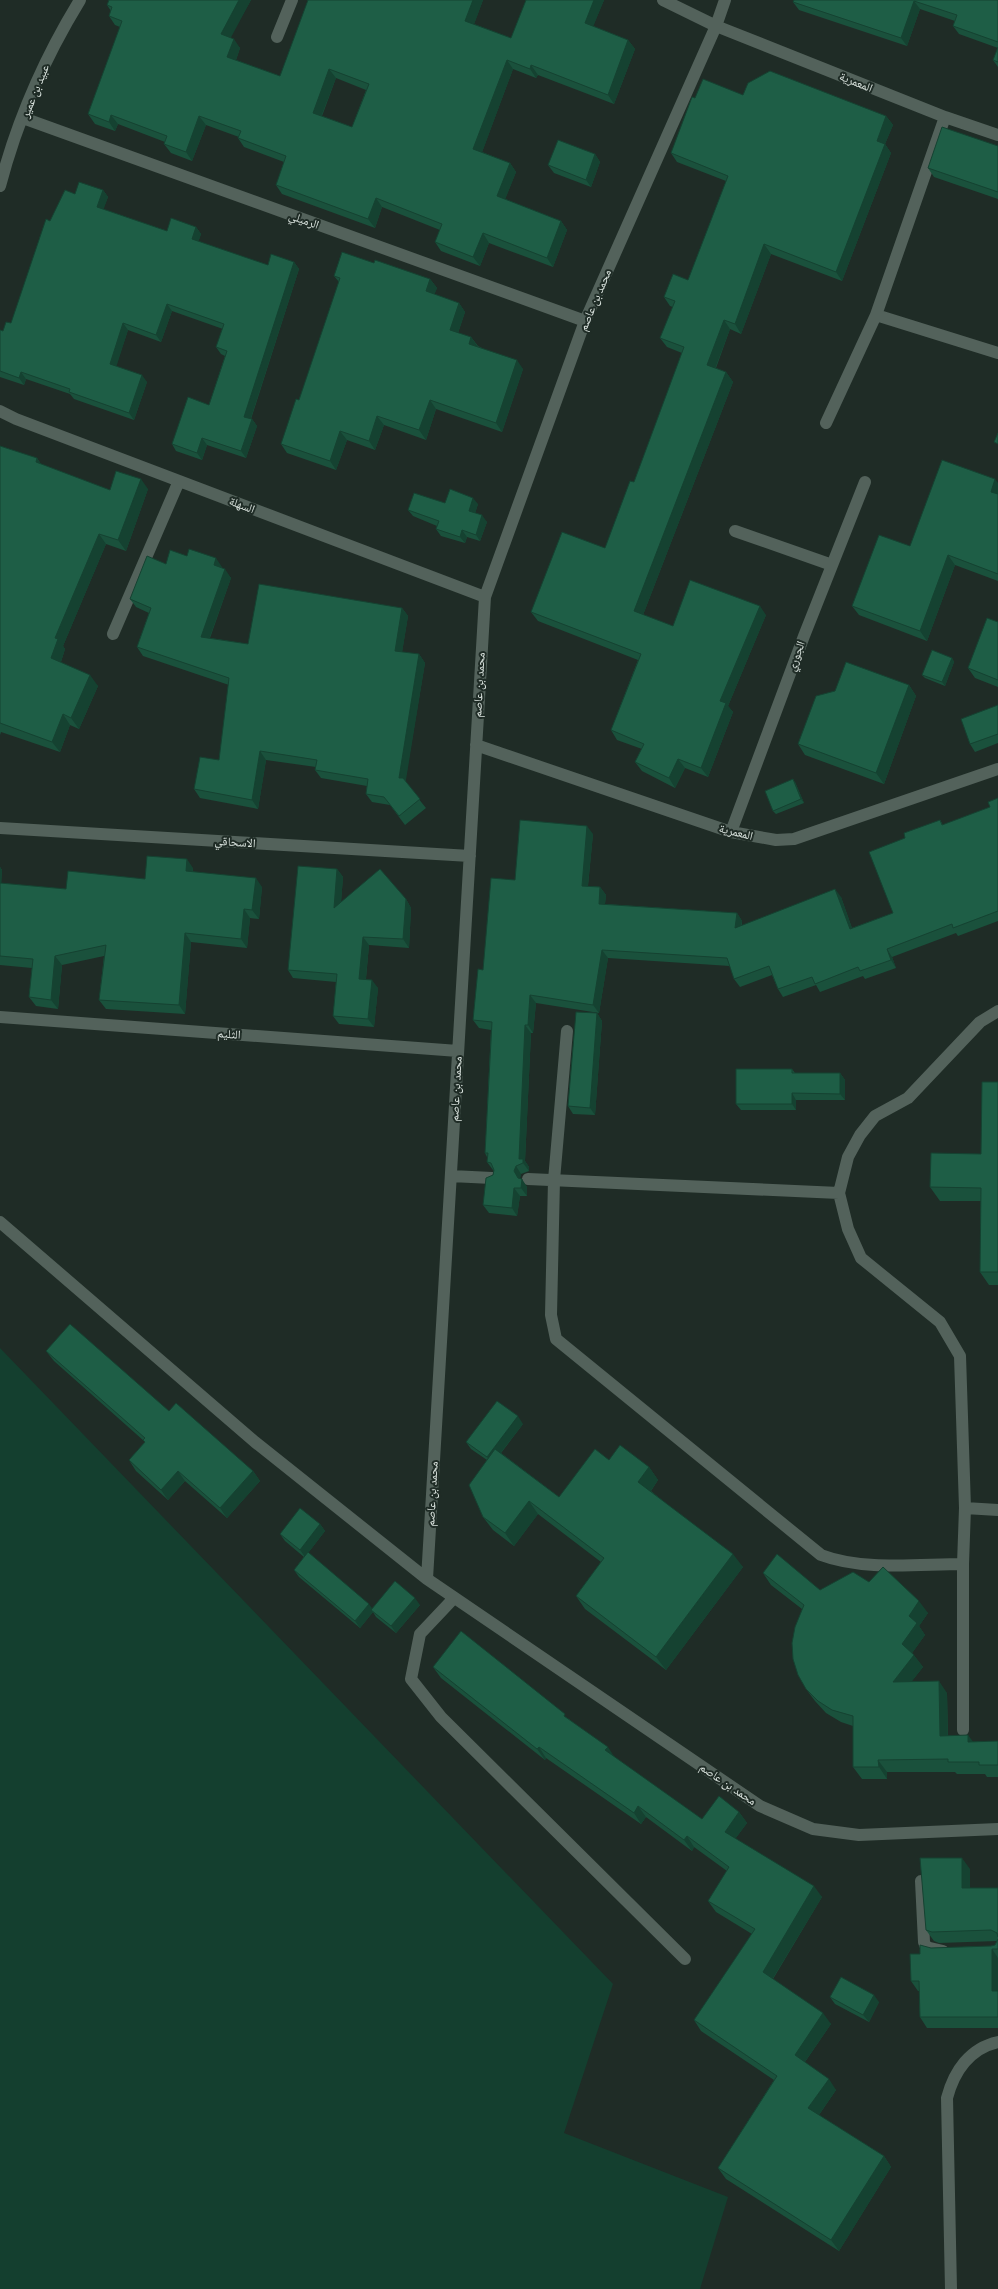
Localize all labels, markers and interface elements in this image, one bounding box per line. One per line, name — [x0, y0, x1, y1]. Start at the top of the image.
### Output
street label: عبيد بن عمير — [18, 62, 52, 121]
street label: المعمرية — [837, 69, 875, 95]
street label: الرميلي — [286, 208, 321, 235]
street label: محمد بن عاصم — [576, 267, 615, 333]
street label: السهلة — [227, 494, 257, 516]
street label: الجوري — [784, 639, 811, 674]
street label: محمد بن عاصم — [470, 652, 489, 718]
street label: المعمرية — [717, 821, 755, 843]
street label: الاسحاقي — [214, 834, 256, 853]
street label: الثليم — [217, 1026, 241, 1043]
street label: محمد بن عاصم — [447, 1056, 466, 1122]
street label: محمد بن عاصم — [423, 1461, 442, 1527]
street label: محمد بن عاصم — [696, 1760, 759, 1809]

